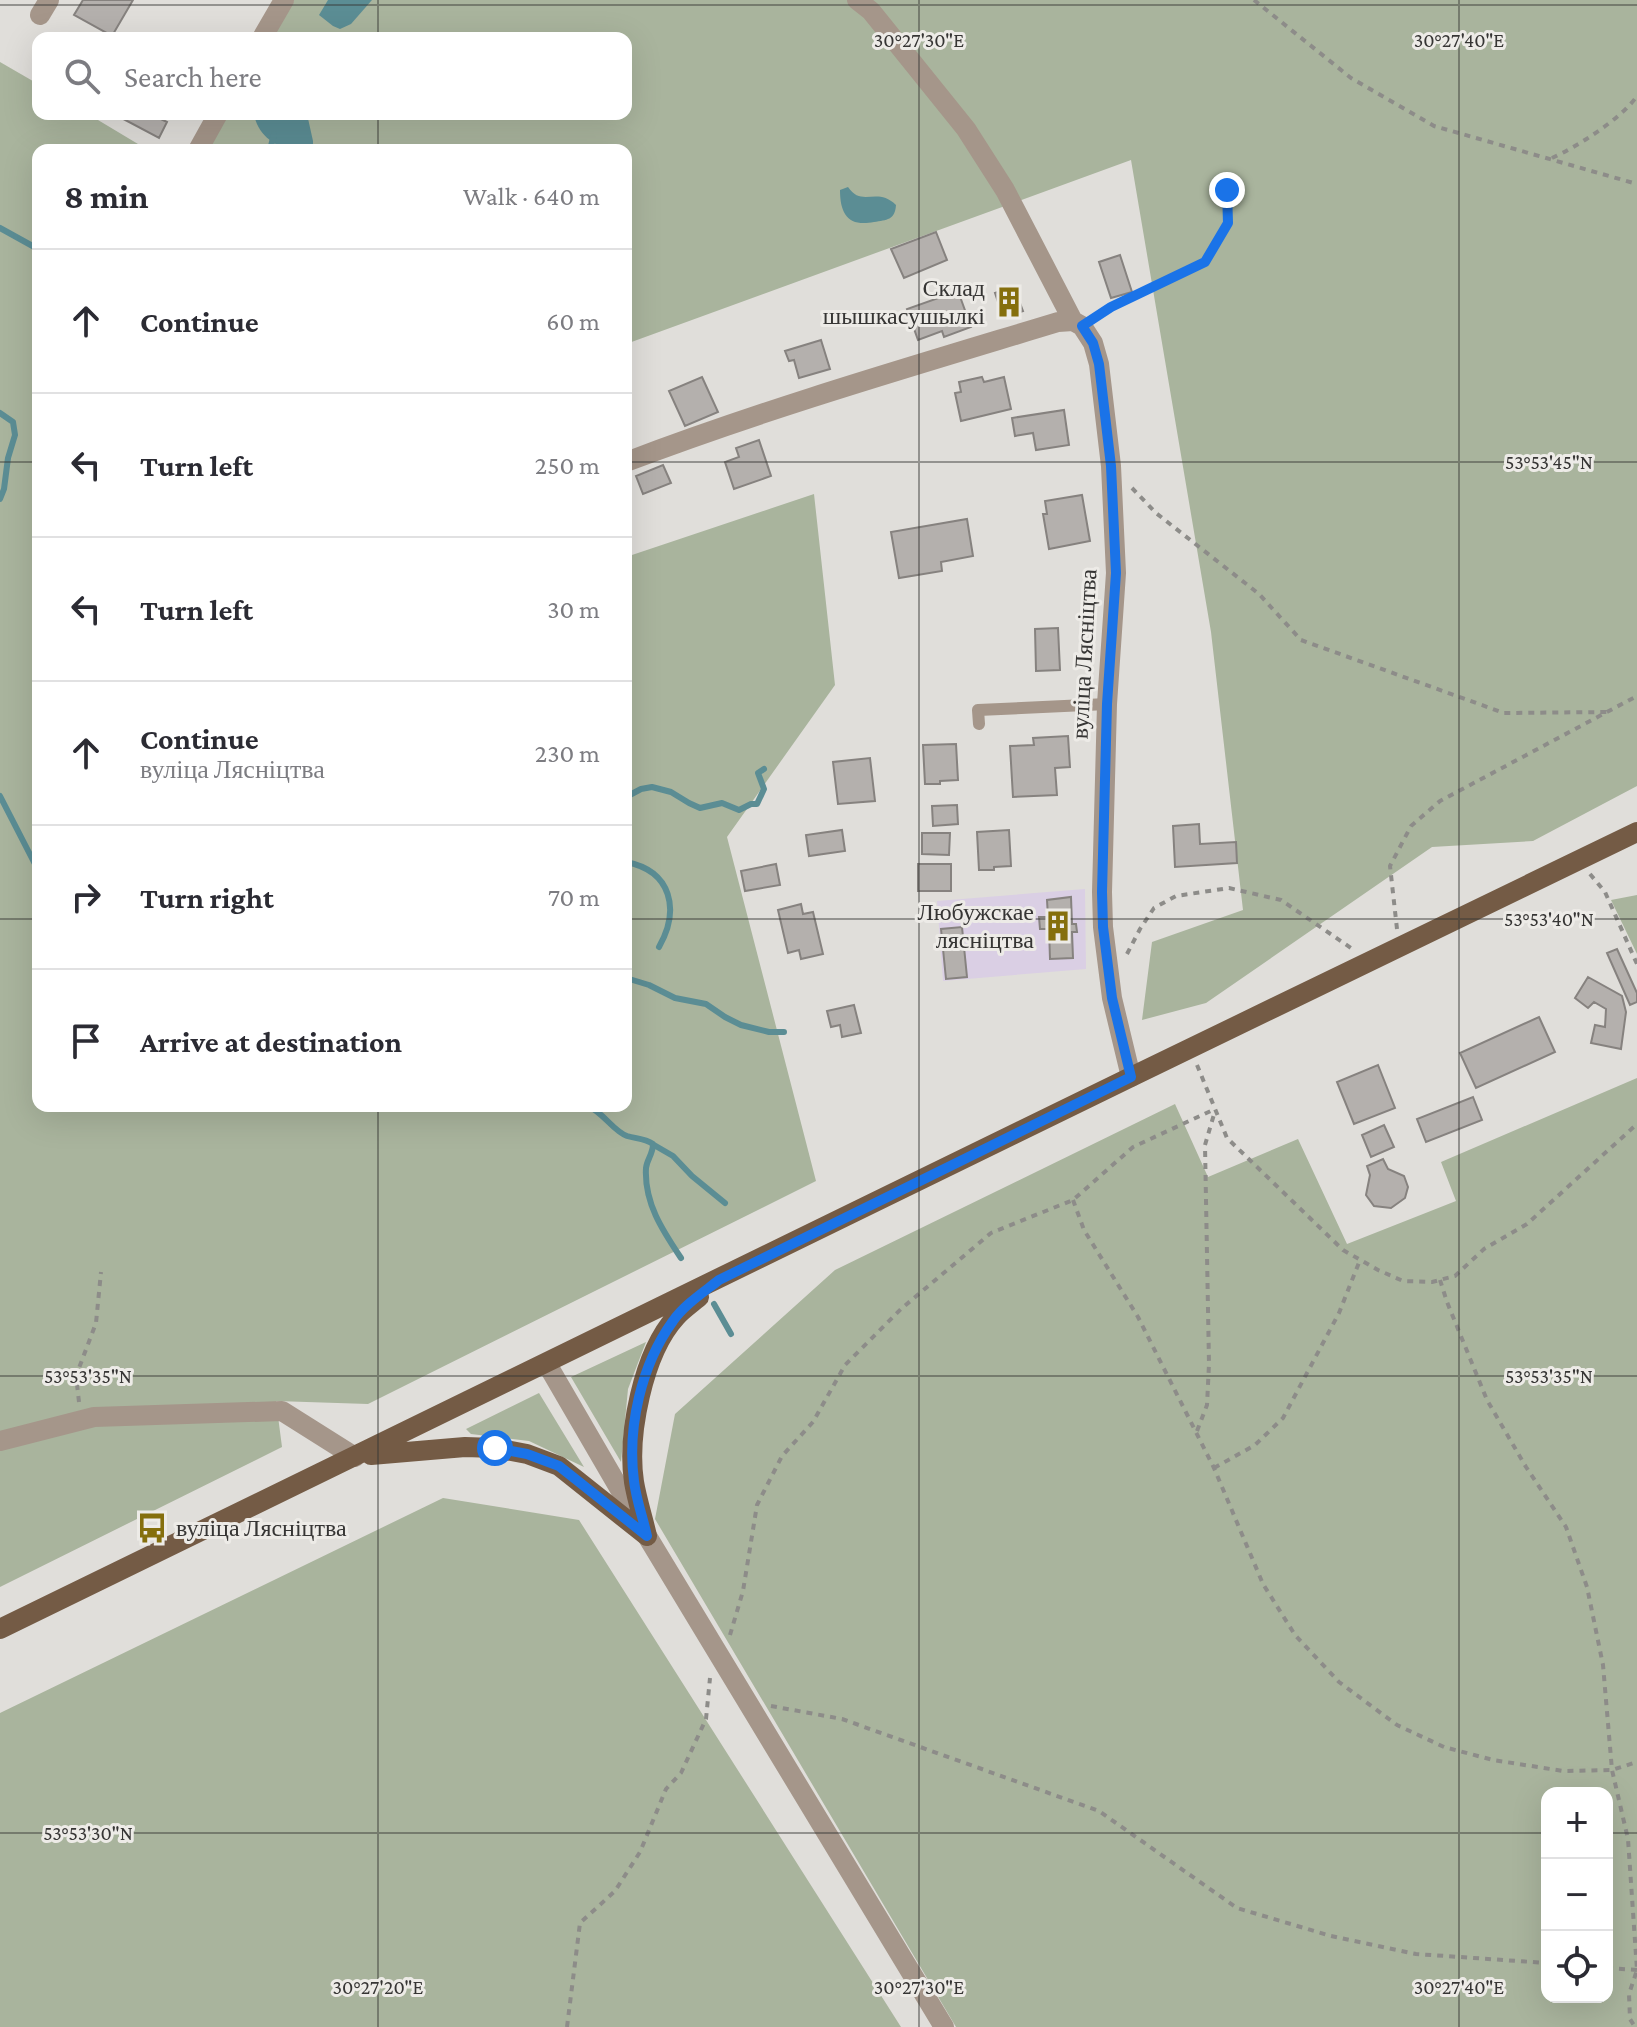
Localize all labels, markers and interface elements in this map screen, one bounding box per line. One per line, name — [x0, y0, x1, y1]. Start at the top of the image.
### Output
text: 30°27'30"E — [874, 29, 964, 51]
text: 30°27'40"E — [1414, 29, 1504, 51]
search box — [32, 32, 632, 120]
icon: search — [60, 54, 104, 98]
text: Search here — [124, 60, 262, 93]
route end — [1209, 172, 1245, 208]
text: 8 min — [64, 178, 149, 215]
text: Walk · 640 m — [463, 182, 600, 211]
place label: Склад шышкасушылкі — [823, 274, 985, 329]
building icon: Склад шышкасушылкі — [992, 285, 1026, 319]
icon: ahead — [64, 299, 108, 343]
text: Continue — [140, 305, 259, 338]
text: 60 m — [546, 307, 600, 336]
icon: left — [64, 443, 108, 487]
text: Turn left — [140, 449, 253, 482]
text: 250 m — [535, 451, 600, 480]
text: 53°53'45"N — [1505, 451, 1593, 473]
street label: вуліца Лясніцтва — [1066, 568, 1101, 740]
icon: left — [64, 587, 108, 631]
text: Turn left — [140, 593, 253, 626]
text: 30 m — [547, 595, 600, 624]
text: Continue — [140, 722, 259, 755]
icon: ahead — [64, 731, 108, 775]
text: 230 m — [535, 739, 600, 768]
text: вуліца Лясніцтва — [140, 755, 325, 784]
icon: right — [64, 875, 108, 919]
text: Turn right — [140, 881, 274, 914]
text: 70 m — [548, 883, 600, 912]
place label: Любужскае лясніцтва — [917, 898, 1034, 953]
text: 53°53'40"N — [1504, 908, 1594, 930]
building icon: Любужскае лясніцтва — [1041, 909, 1075, 943]
icon: arrive — [64, 1019, 108, 1063]
text: Arrive at destination — [140, 1025, 402, 1058]
text: 53°53'35"N — [44, 1365, 132, 1387]
text: 53°53'35"N — [1505, 1365, 1593, 1387]
route start — [477, 1430, 513, 1466]
bus stop icon: вуліца Лясніцтва — [135, 1511, 169, 1545]
place label: вуліца Лясніцтва — [176, 1514, 347, 1541]
map controls — [1541, 1787, 1613, 2003]
button: + — [1541, 1787, 1613, 1859]
text: 53°53'30"N — [43, 1822, 133, 1844]
button: − — [1541, 1859, 1613, 1931]
button: locate — [1541, 1931, 1613, 2003]
text: 30°27'20"E — [333, 1976, 424, 1998]
text: 30°27'30"E — [874, 1976, 964, 1998]
text: 30°27'40"E — [1414, 1976, 1504, 1998]

